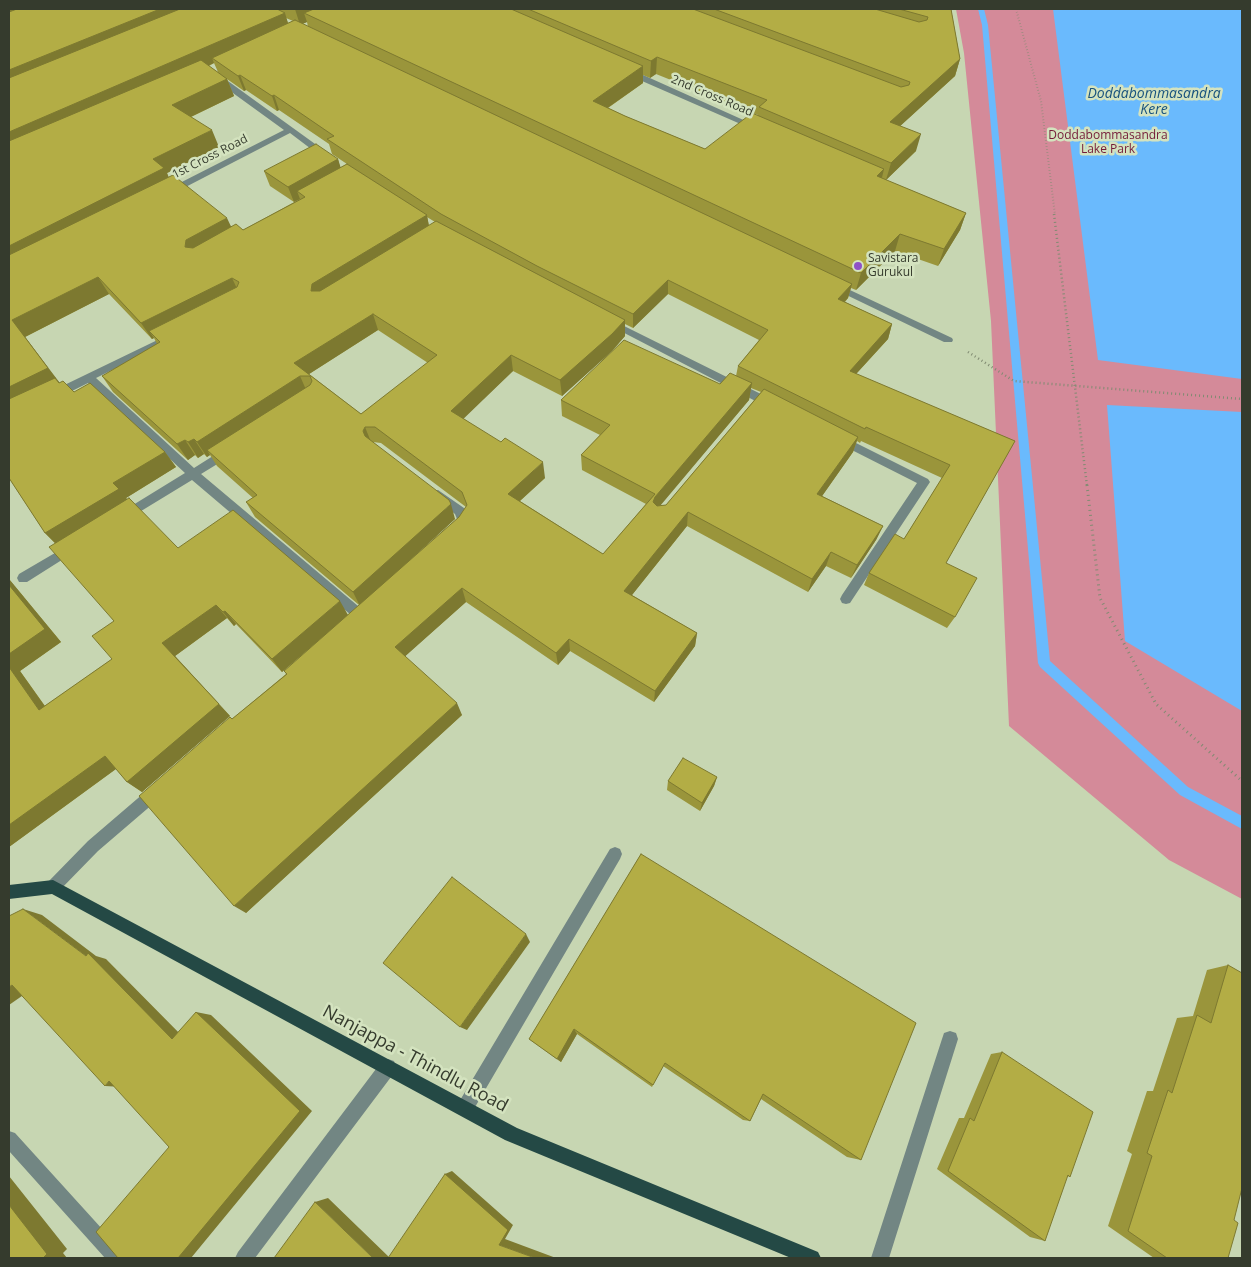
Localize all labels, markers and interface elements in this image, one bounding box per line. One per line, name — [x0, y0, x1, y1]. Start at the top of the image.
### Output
street label: 2nd Cross Road — [669, 72, 755, 120]
water label: Doddabommasandra Kere — [1087, 86, 1221, 118]
park label: Doddabommasandra Lake Park — [1048, 129, 1168, 157]
street label: 1st Cross Road — [170, 132, 250, 182]
place label: Savistara Gurukul — [868, 252, 919, 280]
marker: Savistara Gurukul — [852, 260, 864, 272]
street label: Nanjappa - Thindlu Road — [319, 1001, 511, 1117]

